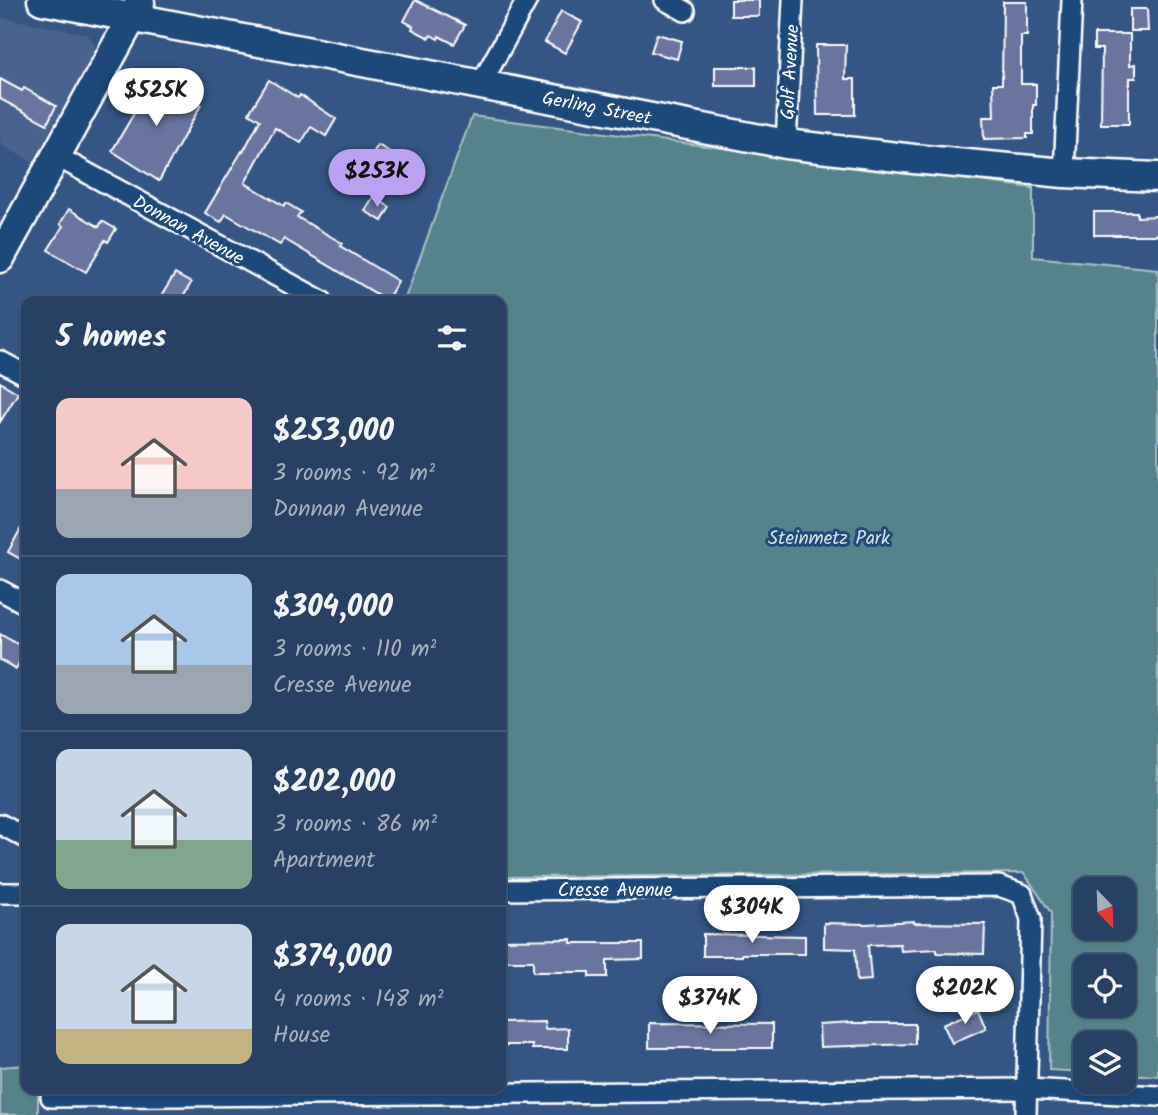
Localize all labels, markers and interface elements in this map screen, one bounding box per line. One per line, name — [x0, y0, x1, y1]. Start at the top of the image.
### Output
street label: Golf Avenue — [774, 23, 809, 121]
pin: $525K — [107, 68, 205, 128]
text: $525K — [124, 73, 188, 109]
street label: Gerling Street — [539, 84, 654, 134]
pin: $253K — [328, 150, 426, 209]
text: $253K — [344, 154, 410, 190]
street label: Donnan Avenue — [127, 188, 250, 274]
text: 5 homes — [56, 314, 167, 362]
icon: filters — [433, 319, 471, 357]
text: $253,000 — [273, 408, 394, 456]
icon: home — [112, 426, 196, 510]
text: 3 rooms · 92 m² — [273, 456, 435, 492]
text: Donnan Avenue — [273, 492, 423, 528]
park label: Steinmetz Park — [768, 524, 890, 554]
text: $304,000 — [273, 584, 393, 632]
icon: home — [112, 602, 196, 686]
text: 3 rooms · 110 m² — [273, 632, 436, 668]
text: Cresse Avenue — [273, 668, 412, 704]
text: $202,000 — [273, 759, 395, 807]
icon: home — [112, 777, 196, 861]
text: 3 rooms · 86 m² — [273, 807, 437, 843]
text: Apartment — [273, 843, 375, 879]
street label: Cresse Avenue — [558, 876, 673, 906]
north arrow — [1073, 877, 1136, 940]
map controls — [1073, 877, 1136, 1094]
pin: $304K — [703, 886, 801, 945]
text: $304K — [720, 890, 784, 926]
text: $374,000 — [273, 934, 392, 982]
icon: home — [112, 952, 196, 1036]
button: locate — [1073, 954, 1136, 1017]
pin: $202K — [916, 967, 1014, 1026]
text: $202K — [932, 971, 998, 1007]
pin: $374K — [661, 976, 759, 1036]
text: $374K — [678, 981, 742, 1017]
text: 4 rooms · 148 m² — [273, 982, 444, 1018]
text: House — [273, 1018, 330, 1054]
button: layers — [1073, 1031, 1136, 1094]

